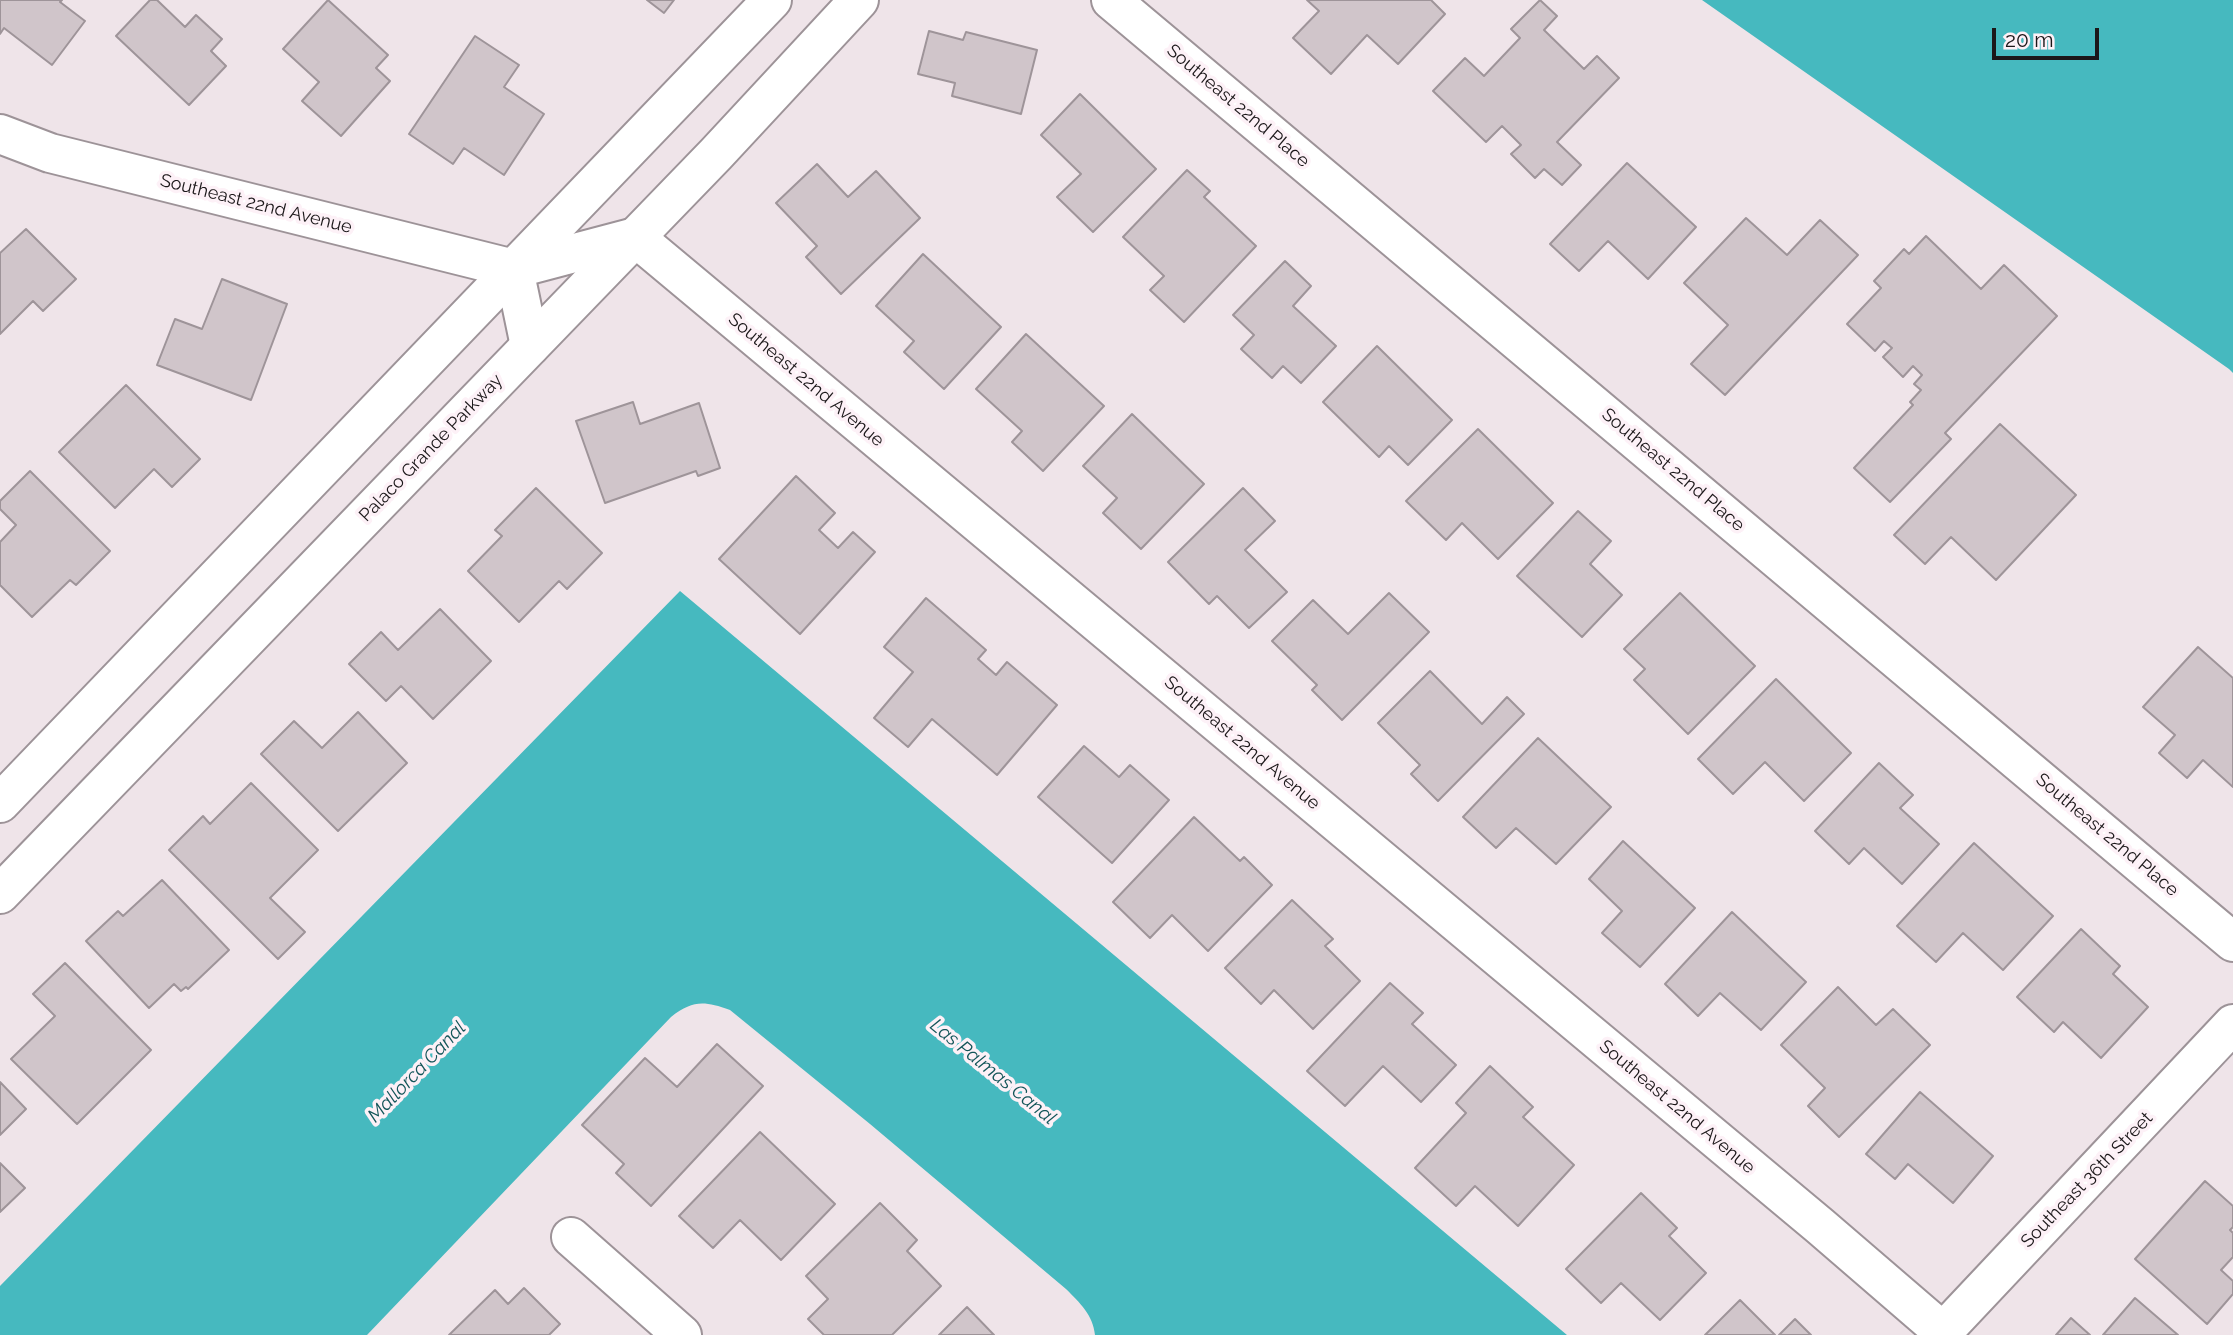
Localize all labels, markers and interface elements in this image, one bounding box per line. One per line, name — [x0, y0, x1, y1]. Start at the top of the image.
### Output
scale bar — [1995, 14, 2102, 58]
text: 20 m — [2005, 27, 2053, 52]
street label: Southeast 22nd Place — [1162, 40, 1314, 172]
street label: Southeast 22nd Avenue — [158, 170, 354, 238]
street label: Southeast 22nd Avenue — [724, 308, 888, 452]
street label: Palaco Grande Parkway — [355, 370, 507, 526]
street label: Southeast 22nd Place — [1597, 404, 1749, 536]
street label: Southeast 22nd Avenue — [1160, 671, 1324, 815]
street label: Southeast 22nd Place — [2031, 769, 2183, 901]
water label: Las Palmas Canal — [925, 1014, 1061, 1130]
water label: Mallorca Canal — [363, 1017, 471, 1127]
street label: Southeast 22nd Avenue — [1595, 1035, 1759, 1179]
street label: Southeast 36th Street — [2017, 1108, 2157, 1252]

